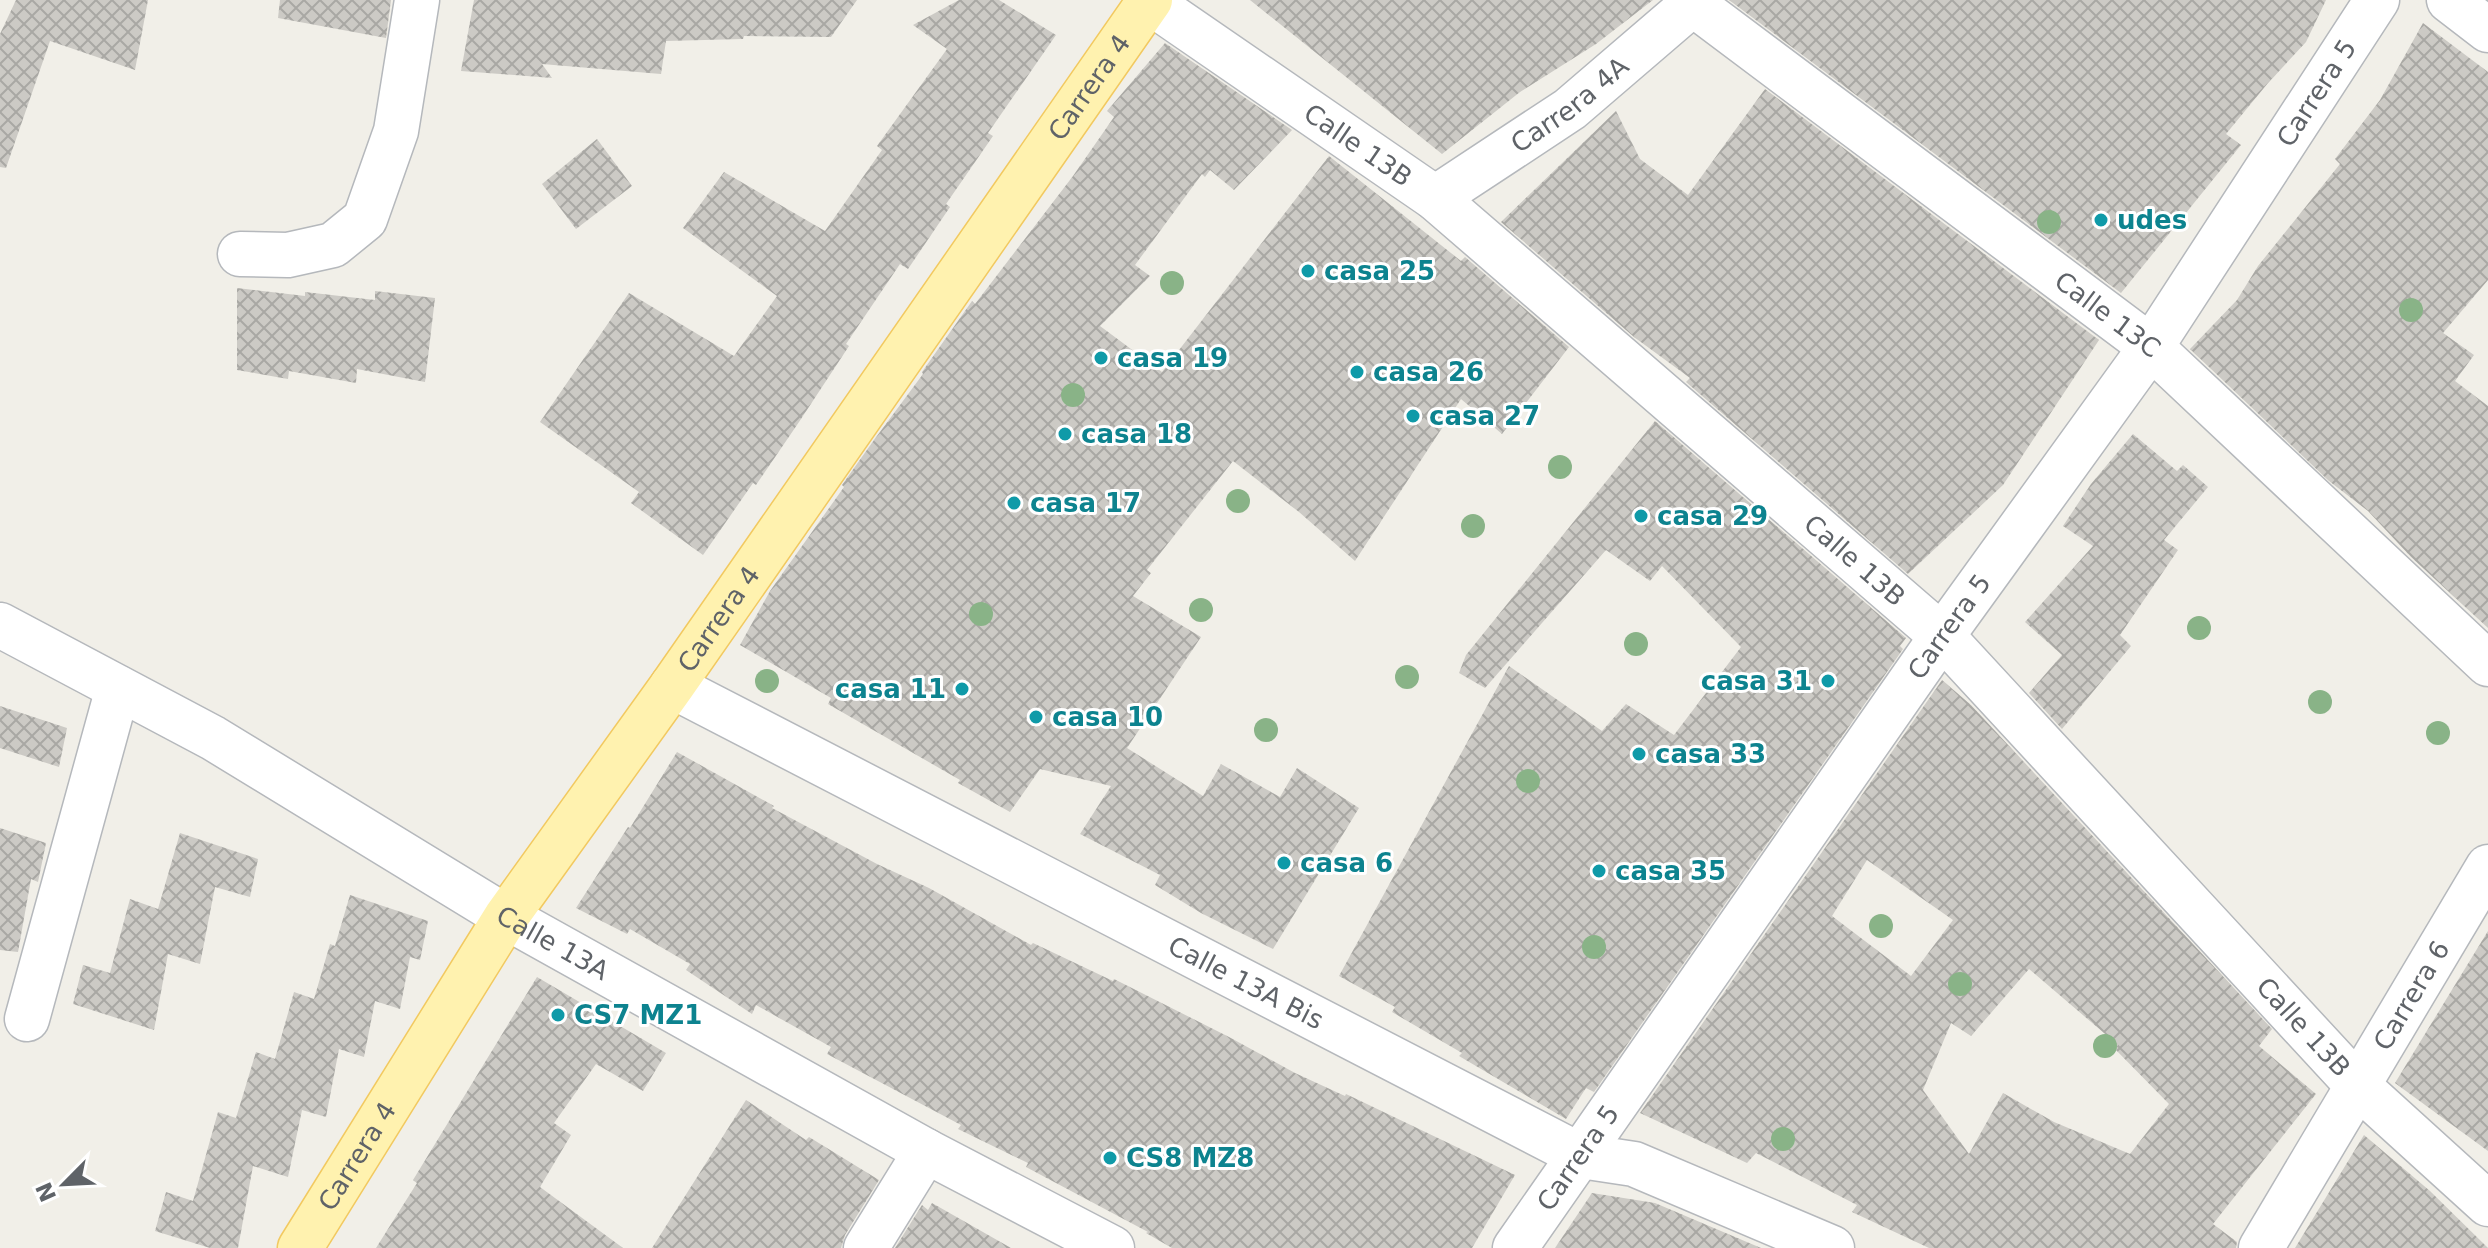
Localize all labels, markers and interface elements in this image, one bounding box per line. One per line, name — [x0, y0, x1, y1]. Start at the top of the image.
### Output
street label: Carrera 4 — [1042, 29, 1136, 146]
street label: Carrera 5 — [2271, 34, 2362, 152]
street label: Carrera 4A — [1505, 50, 1635, 159]
street label: Calle 13B — [1298, 98, 1417, 192]
place label: udes — [2117, 205, 2187, 235]
marker: udes — [2092, 211, 2110, 229]
place label: casa 25 — [1324, 256, 1435, 286]
marker: casa 25 — [1299, 262, 1317, 280]
street label: Calle 13C — [2049, 265, 2166, 364]
place label: casa 19 — [1117, 343, 1228, 373]
marker: casa 19 — [1092, 349, 1110, 367]
place label: casa 26 — [1373, 357, 1484, 387]
marker: casa 26 — [1348, 363, 1366, 381]
place label: casa 27 — [1429, 401, 1540, 431]
marker: casa 27 — [1404, 407, 1422, 425]
place label: casa 18 — [1081, 419, 1192, 449]
marker: casa 18 — [1056, 425, 1074, 443]
place label: casa 17 — [1030, 488, 1141, 518]
marker: casa 17 — [1005, 494, 1023, 512]
place label: casa 29 — [1657, 501, 1768, 531]
marker: casa 29 — [1632, 507, 1650, 525]
street label: Calle 13B — [1798, 509, 1911, 612]
street label: Carrera 4 — [672, 560, 766, 678]
street label: Carrera 5 — [1902, 568, 1997, 685]
place label: casa 31 — [1701, 666, 1812, 696]
marker: casa 31 — [1819, 672, 1837, 690]
place label: casa 11 — [835, 674, 946, 704]
marker: casa 11 — [953, 680, 971, 698]
place label: casa 10 — [1052, 702, 1163, 732]
marker: casa 10 — [1027, 708, 1045, 726]
place label: casa 33 — [1655, 739, 1766, 769]
marker: casa 33 — [1630, 745, 1648, 763]
place label: casa 6 — [1300, 848, 1393, 878]
marker: casa 6 — [1275, 854, 1293, 872]
place label: casa 35 — [1615, 856, 1726, 886]
marker: casa 35 — [1590, 862, 1608, 880]
street label: Calle 13A — [491, 900, 614, 986]
street label: Calle 13A Bis — [1163, 930, 1328, 1035]
street label: Carrera 6 — [2367, 935, 2456, 1055]
street label: Calle 13B — [2250, 971, 2357, 1083]
place label: CS7 MZ1 — [574, 1000, 702, 1030]
marker: CS7 MZ1 — [549, 1006, 567, 1024]
street label: Carrera 4 — [312, 1097, 402, 1216]
street label: Carrera 5 — [1531, 1099, 1625, 1216]
place label: CS8 MZ8 — [1126, 1143, 1254, 1173]
north arrow — [24, 1144, 104, 1224]
marker: CS8 MZ8 — [1101, 1149, 1119, 1167]
text: N — [31, 1178, 61, 1205]

